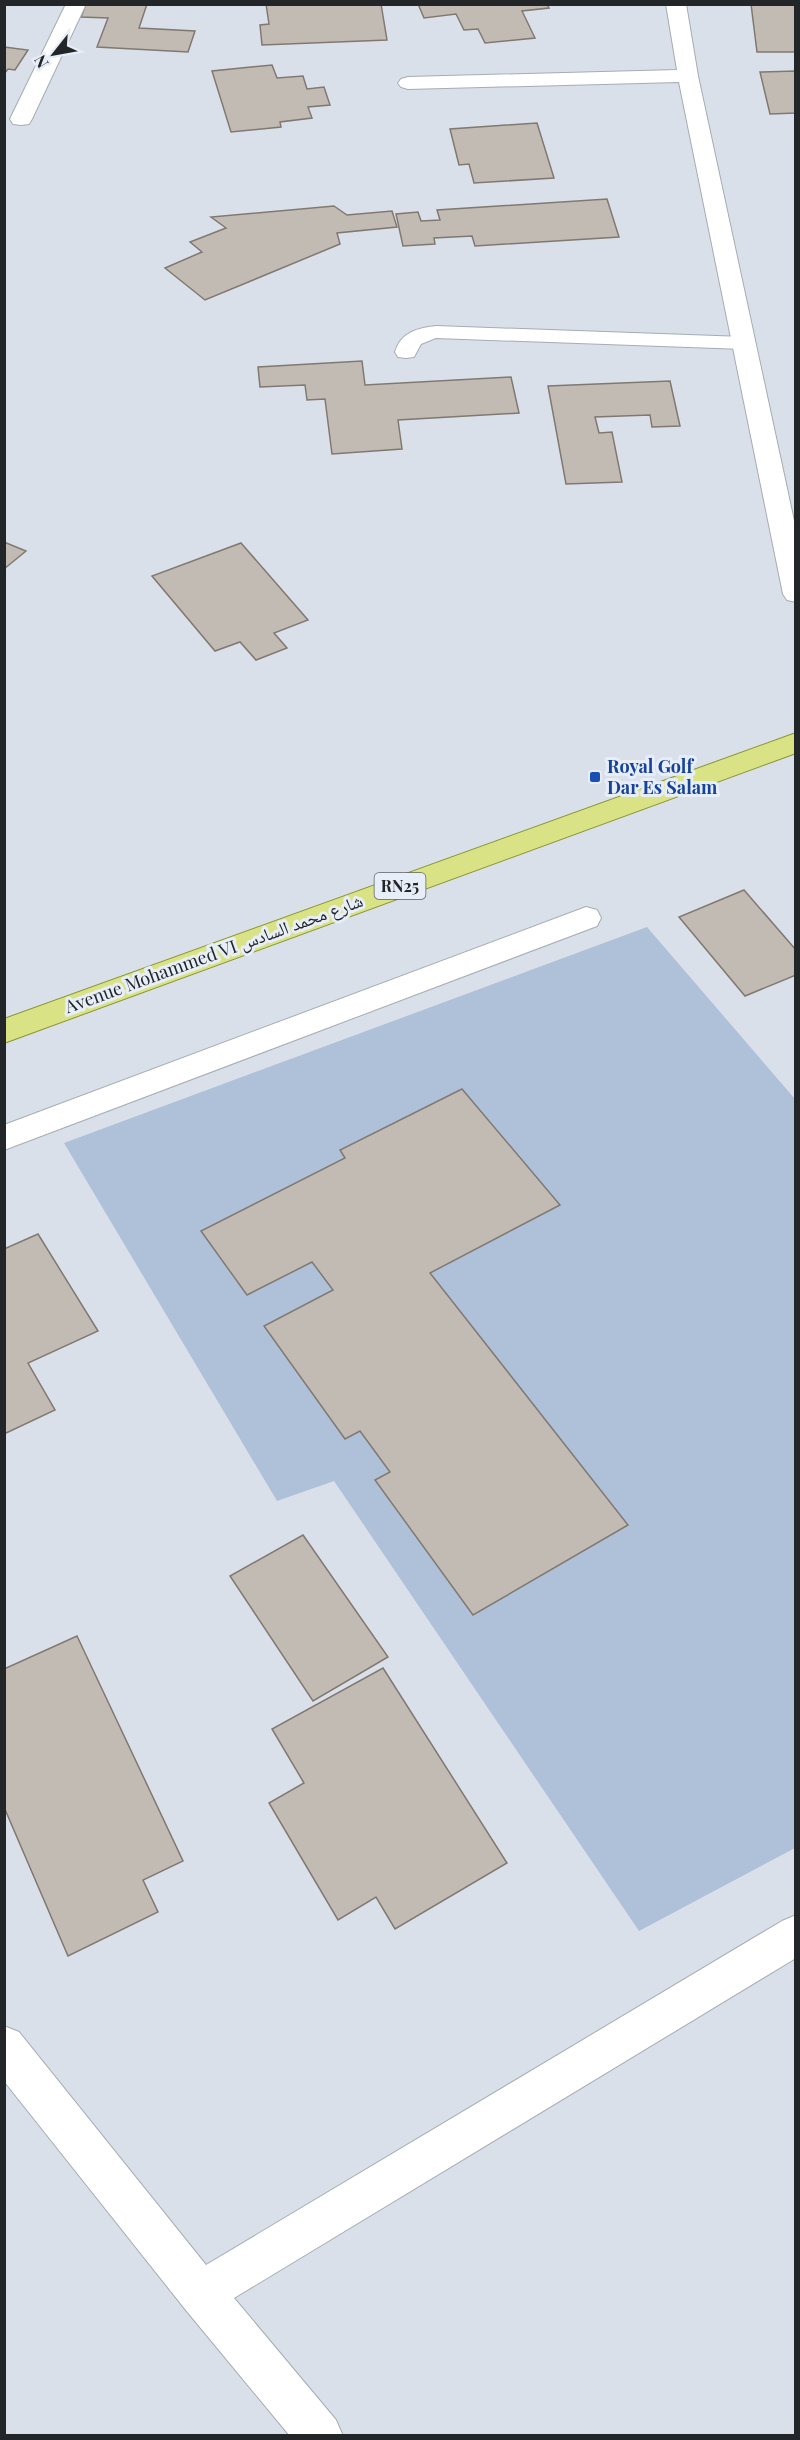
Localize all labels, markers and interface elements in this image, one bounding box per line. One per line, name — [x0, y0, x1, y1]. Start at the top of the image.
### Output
north arrow — [24, 24, 84, 84]
text: N — [29, 51, 53, 72]
place label: Royal Golf Dar Es Salam — [607, 754, 718, 799]
marker: Royal Golf Dar Es Salam — [588, 770, 602, 784]
road number: RN25 — [374, 873, 426, 899]
street label: Avenue Mohammed VI شارع محمد السادس — [60, 888, 366, 1019]

